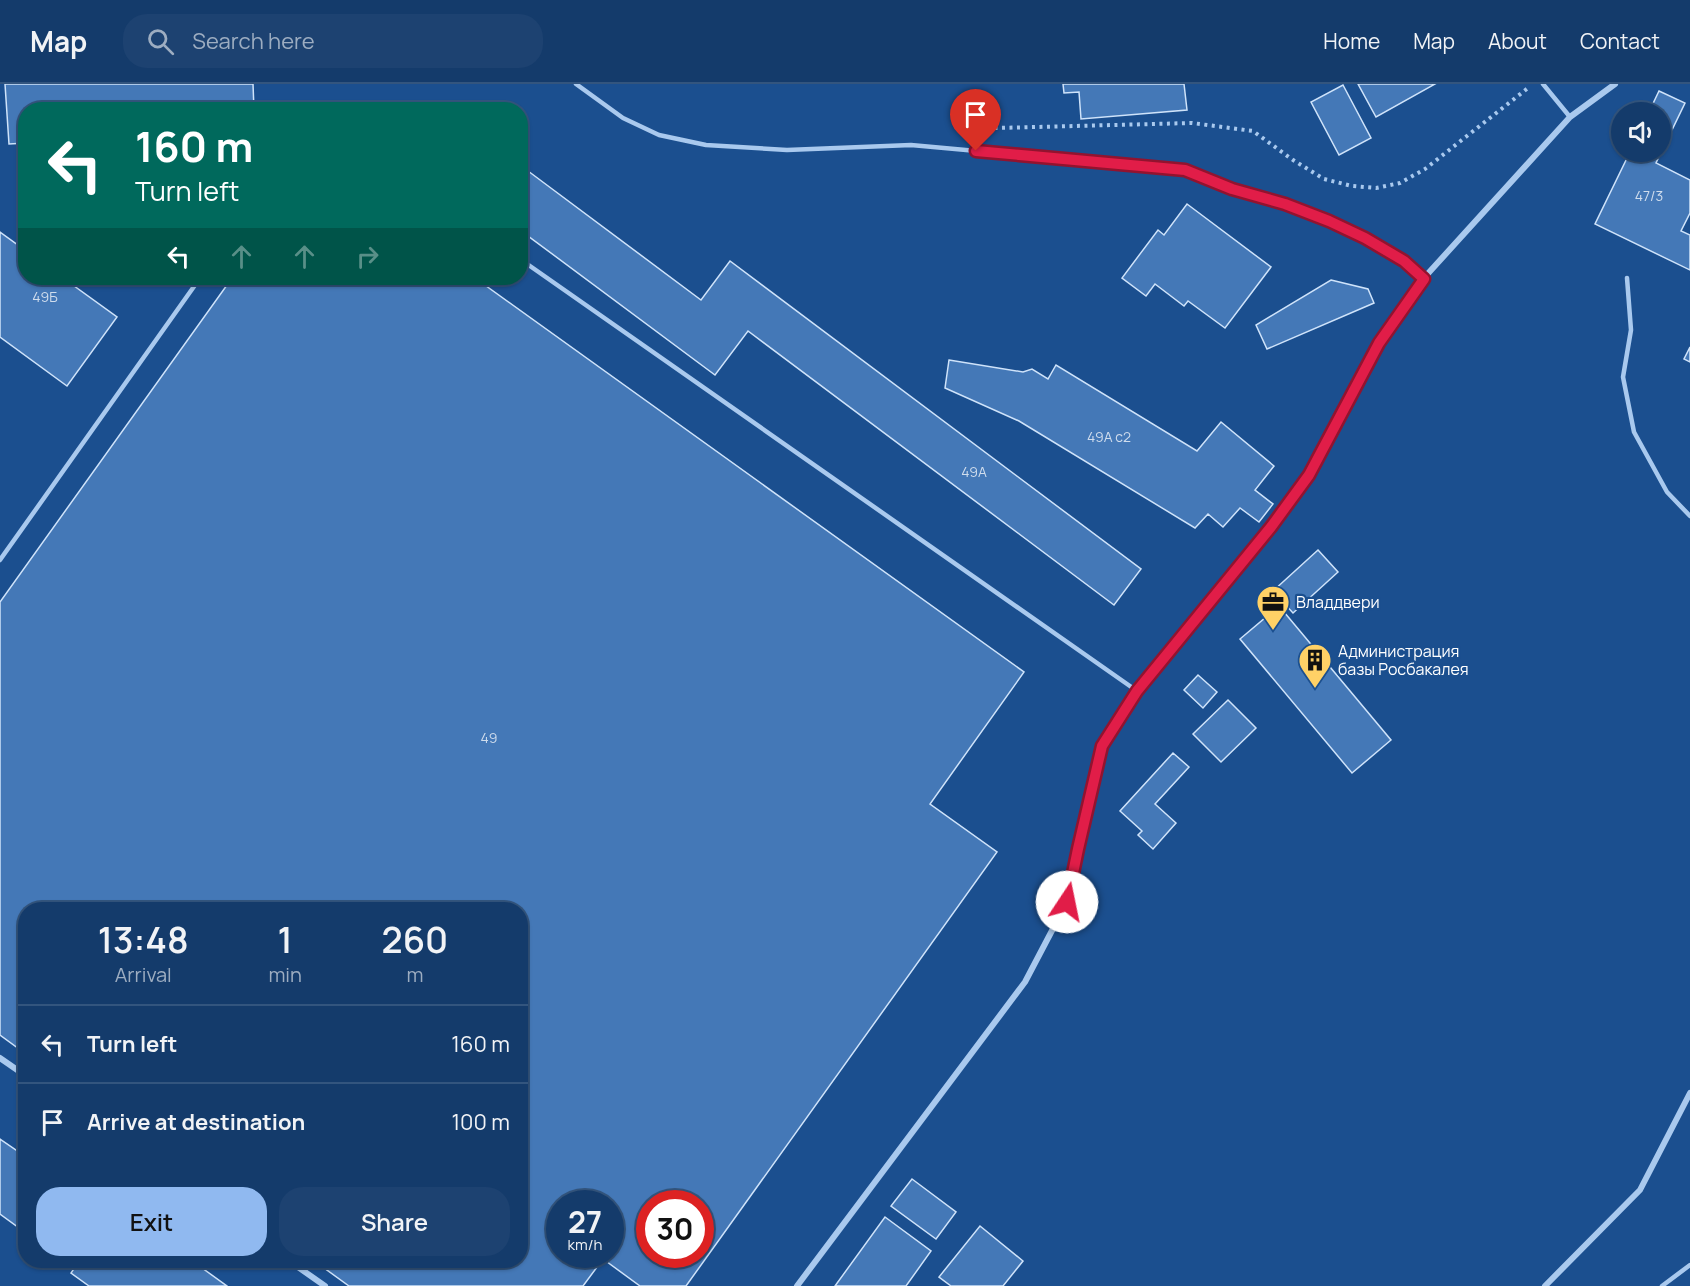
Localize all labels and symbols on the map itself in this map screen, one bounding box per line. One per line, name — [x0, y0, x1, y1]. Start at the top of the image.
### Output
pin — [950, 89, 1001, 151]
house number: 47/3 — [1635, 186, 1663, 205]
house number: 49Б — [32, 287, 58, 306]
house number: 49А с2 — [1087, 427, 1131, 446]
house number: 49А — [961, 462, 987, 481]
office icon: Владдвери — [1255, 584, 1291, 631]
place label: Владдвери — [1296, 591, 1380, 613]
place label: Администрация базы Росбакалея — [1338, 640, 1469, 680]
building icon: Администрация базы Росбакалея — [1297, 642, 1333, 689]
house number: 49 — [481, 728, 497, 747]
position arrow — [1035, 870, 1099, 934]
speed limit sign: 30 — [636, 1190, 714, 1268]

